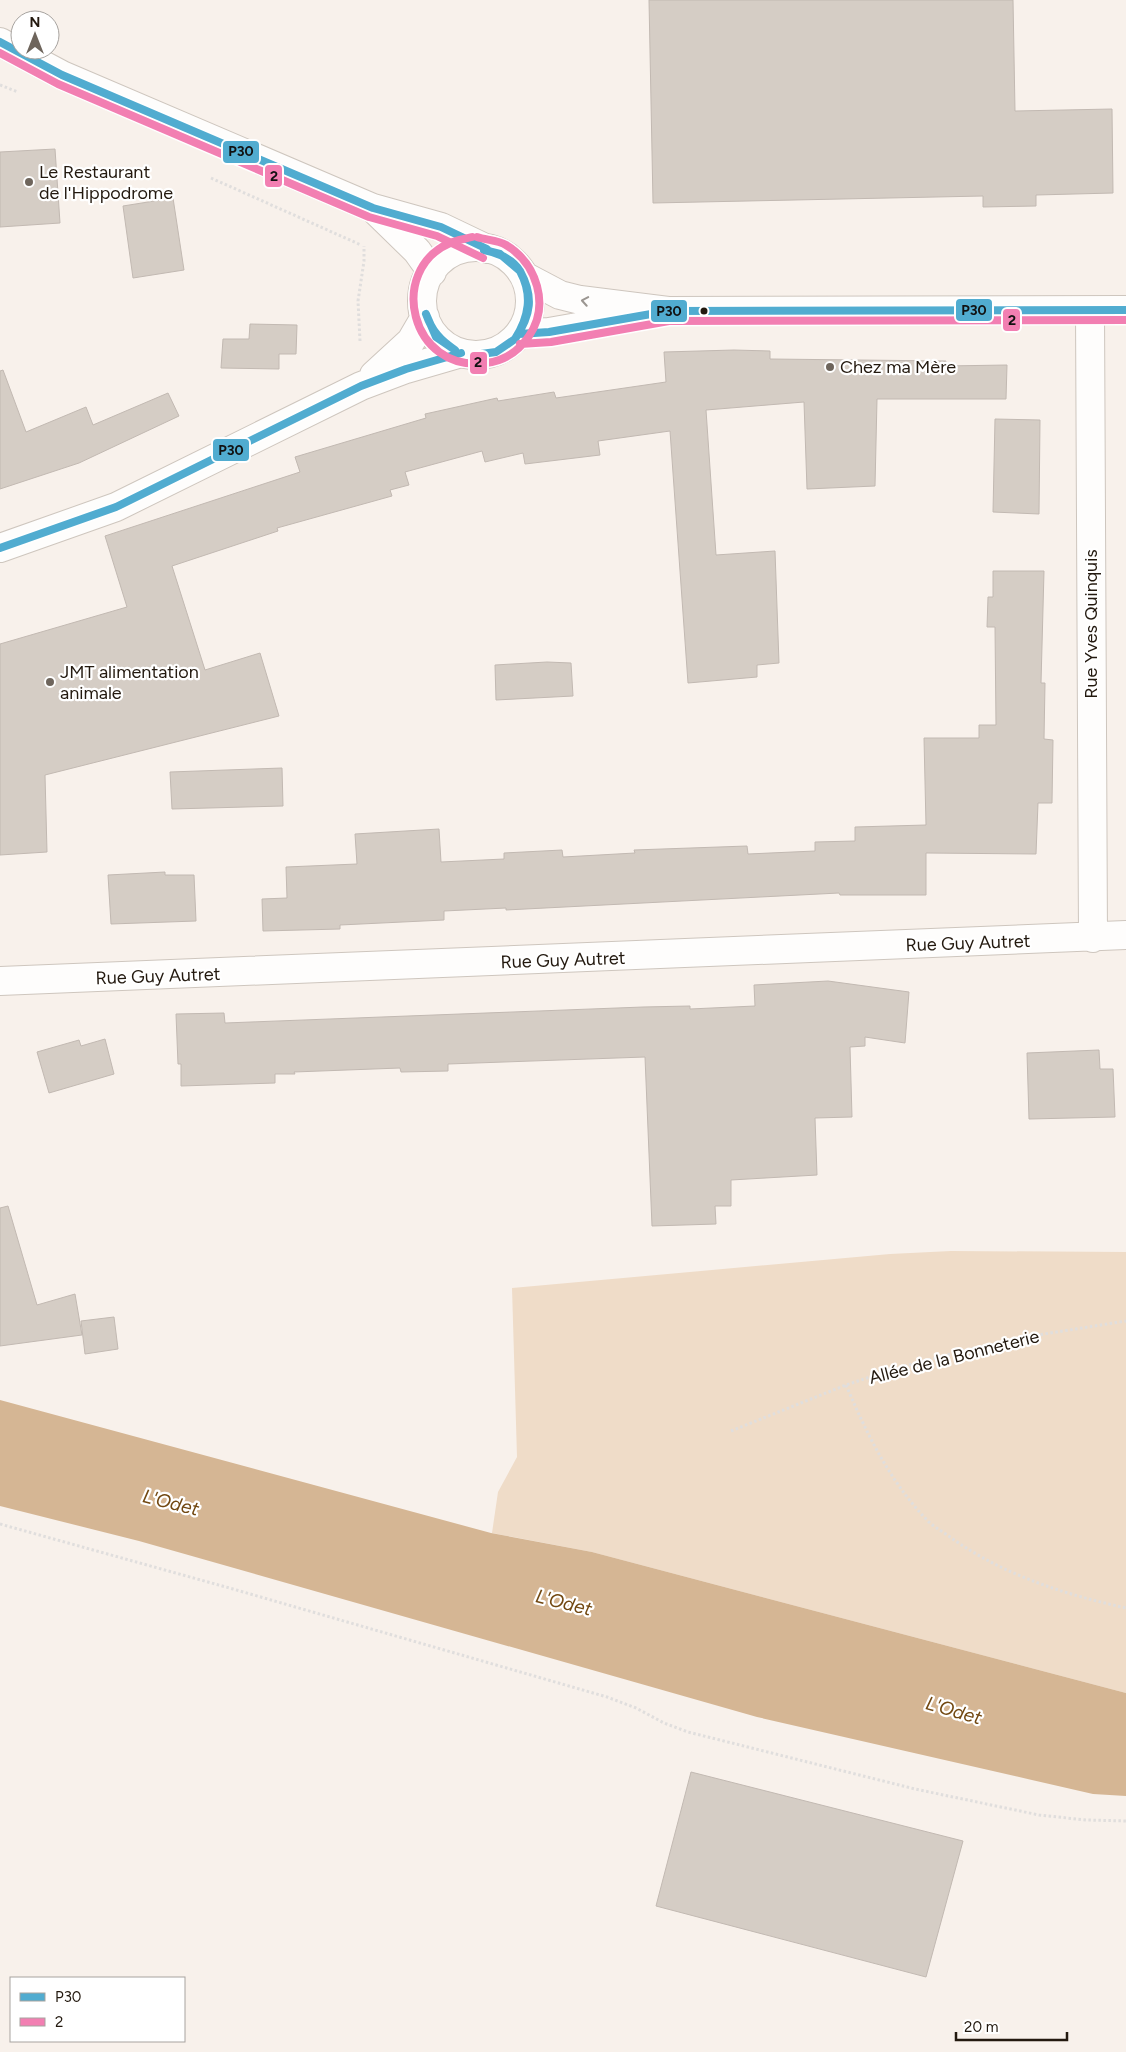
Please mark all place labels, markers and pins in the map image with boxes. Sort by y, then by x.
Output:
place label: Le Restaurant de l'Hippodrome [39,161,173,204]
marker: Le Restaurant de l'Hippodrome [23,176,35,188]
unlabelled marker [699,306,709,316]
place label: Chez ma Mère [840,356,956,378]
marker: Chez ma Mère [824,361,836,373]
place label: JMT alimentation animale [60,661,199,704]
marker: JMT alimentation animale [44,676,56,688]

